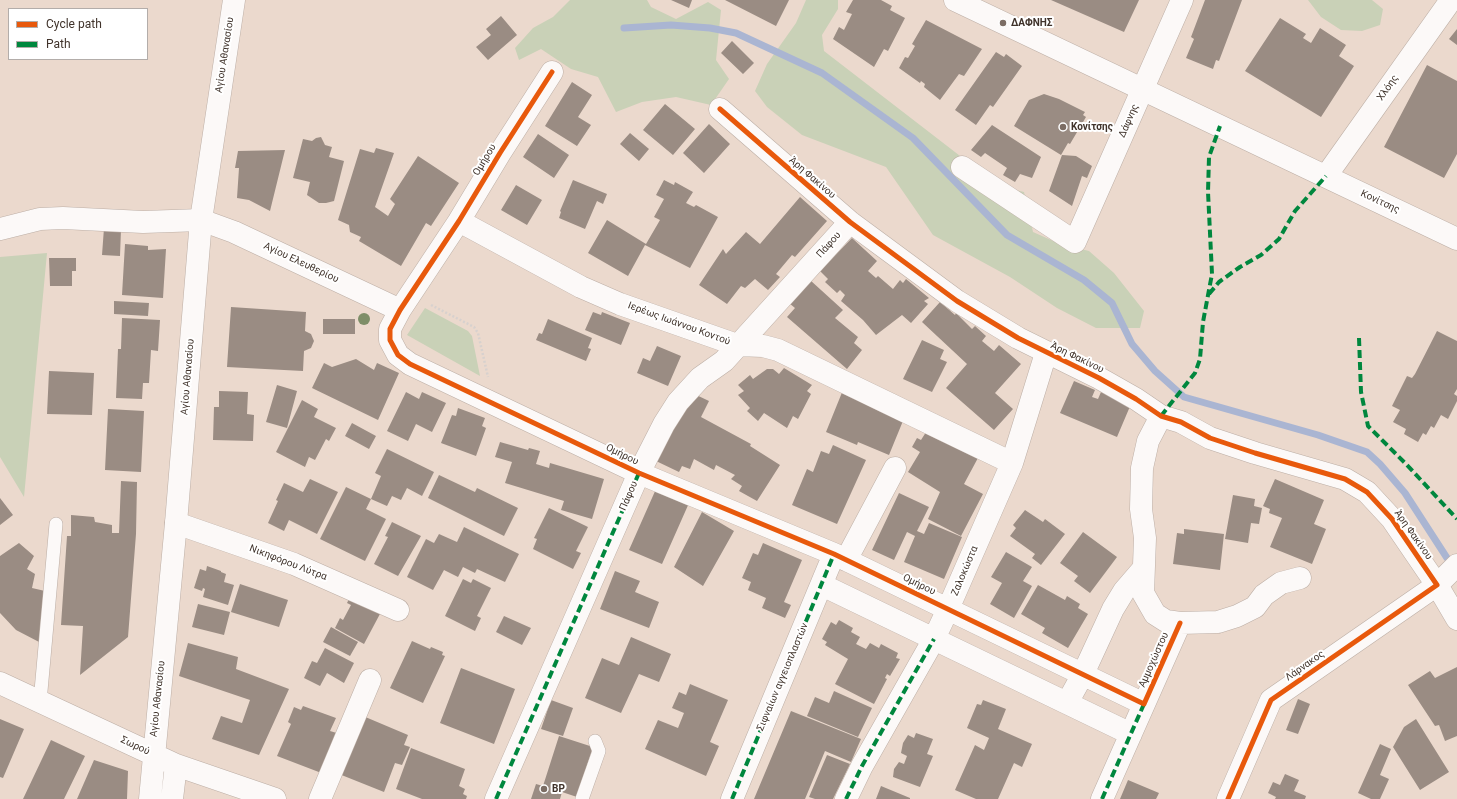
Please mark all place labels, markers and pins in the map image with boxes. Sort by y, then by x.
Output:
place label: ΔΑΦΝΗΣ [1011,17,1052,29]
marker: ΔΑΦΝΗΣ [998,18,1008,28]
place label: Κονίτσης [1071,121,1113,133]
marker: Κονίτσης [1058,122,1068,132]
place label: BP [552,783,565,795]
marker: BP [539,784,549,794]

